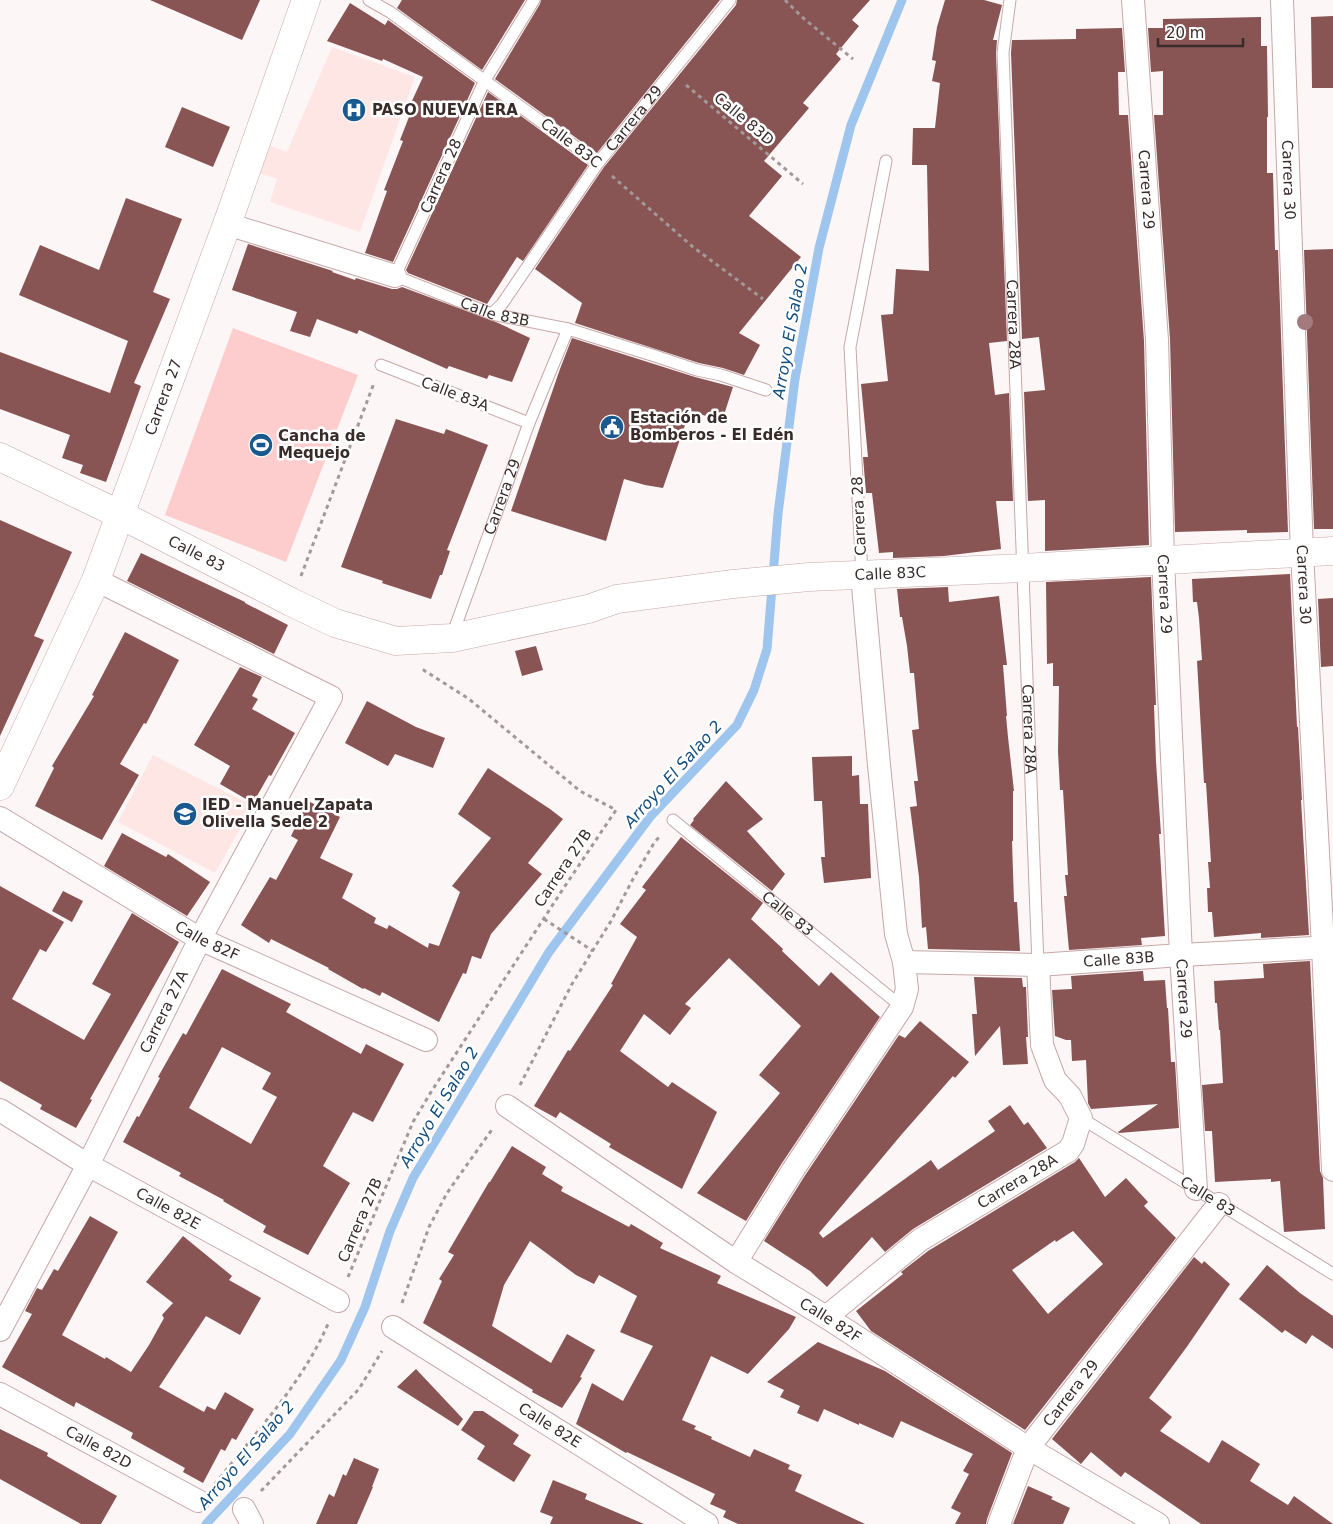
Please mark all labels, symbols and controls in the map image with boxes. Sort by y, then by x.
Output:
scale bar [1158,15,1243,47]
text: 20 m [1166,24,1204,42]
street label: Carrera 29 [602,82,666,155]
street label: Calle 83D [710,89,778,149]
hospital icon: PASO NUEVA ERA [341,97,367,123]
place label: PASO NUEVA ERA [372,101,518,119]
street label: Calle 83C [537,114,605,172]
street label: Carrera 28 [417,136,465,216]
street label: Carrera 30 [1278,140,1299,220]
street label: Carrera 29 [1135,149,1158,230]
water label: Arroyo El Salao 2 [769,262,811,401]
street label: Carrera 28A [1003,279,1024,370]
street label: Calle 83B [458,293,531,330]
street label: Carrera 27 [141,357,186,438]
street label: Calle 83A [418,373,492,415]
place label: Estación de Bomberos - El Edén [630,409,794,444]
public building icon: Estación de Bomberos - El Edén [599,414,625,440]
place label: Cancha de Mequejo [278,427,366,462]
sports icon: Cancha de Mequejo [248,432,274,458]
street label: Carrera 29 [480,456,524,537]
street label: Carrera 28 [848,476,870,556]
street label: Calle 83 [165,532,228,576]
street label: Carrera 30 [1293,544,1315,625]
street label: Carrera 29 [1154,554,1175,634]
street label: Calle 83C [854,563,926,584]
street label: Carrera 28A [1018,684,1040,775]
water label: Arroyo El Salao 2 [619,717,726,832]
place label: IED - Manuel Zapata Olivella Sede 2 [202,796,373,831]
school or university icon: IED - Manuel Zapata Olivella Sede 2 [172,801,198,827]
street label: Carrera 27B [530,826,596,910]
street label: Calle 83 [758,887,817,940]
street label: Calle 82F [172,917,242,964]
street label: Calle 83B [1083,948,1155,971]
street label: Carrera 29 [1172,958,1195,1039]
street label: Carrera 27A [136,967,192,1056]
water label: Arroyo El Salao 2 [395,1043,482,1172]
street label: Carrera 28A [974,1150,1061,1212]
street label: Calle 83 [1177,1173,1238,1220]
street label: Carrera 27B [334,1175,386,1265]
street label: Calle 82E [133,1184,203,1233]
street label: Calle 82F [796,1294,865,1346]
street label: Carrera 29 [1039,1356,1103,1430]
water label: Arroyo El Salao 2 [193,1397,298,1514]
street label: Calle 82E [515,1399,584,1452]
street label: Calle 82D [62,1422,135,1472]

